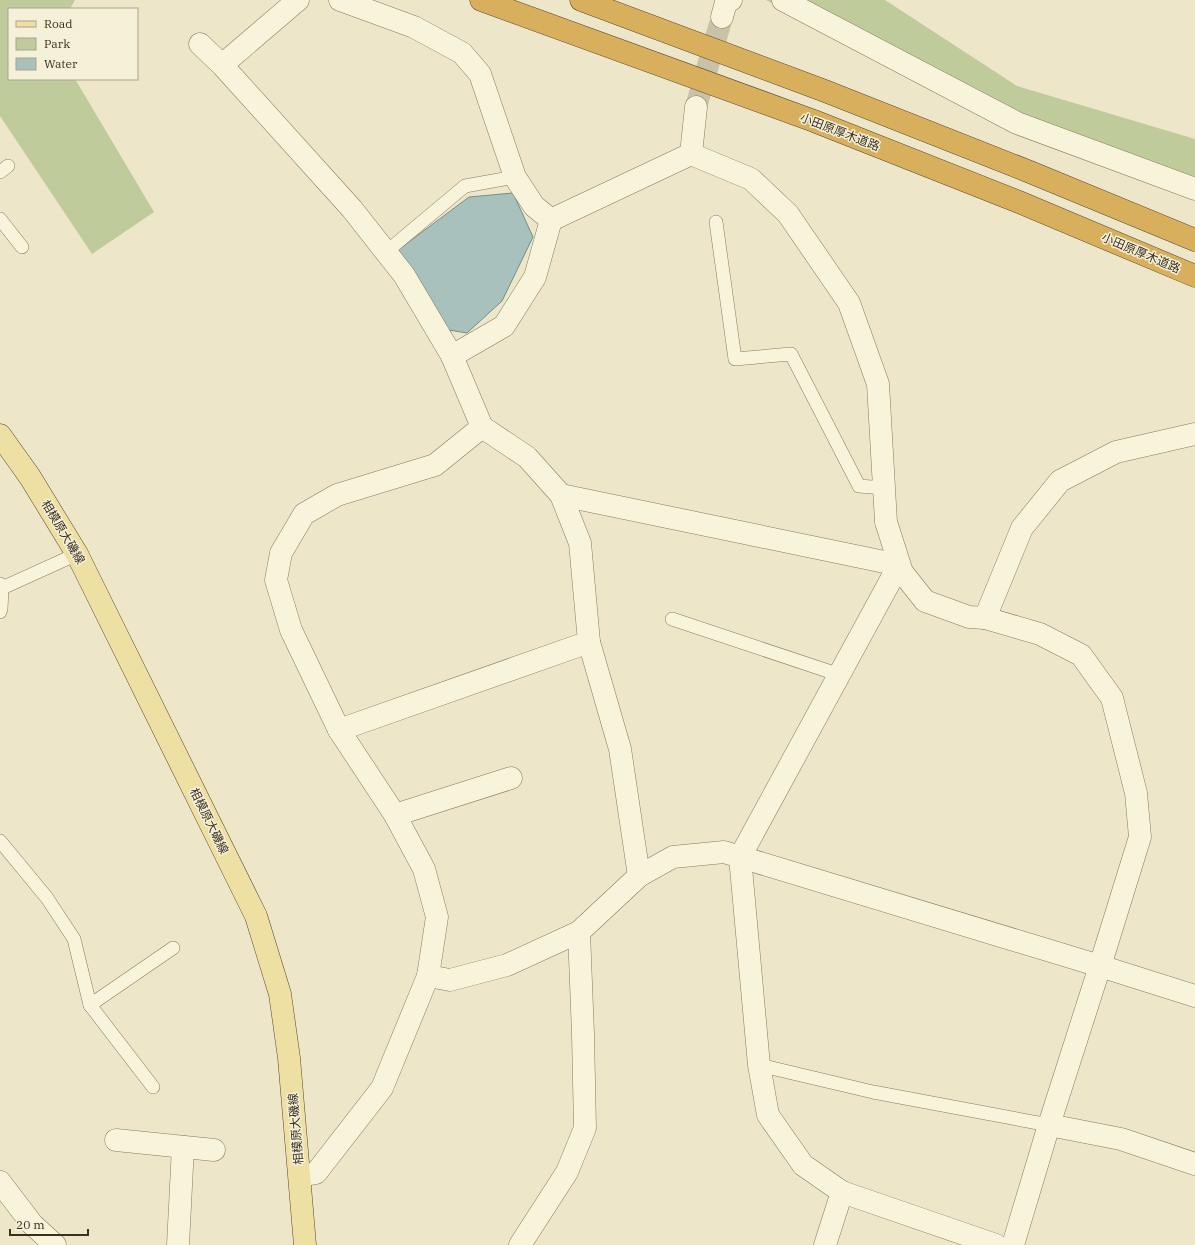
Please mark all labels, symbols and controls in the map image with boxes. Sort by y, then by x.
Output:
legend [8,8,138,80]
text: Road [44,16,73,31]
text: Park [44,36,70,51]
text: Water [44,56,78,71]
street label: 小田原厚木道路 [798,109,882,154]
street label: 小田原厚木道路 [1100,229,1183,276]
street label: 相模原大磯線 [38,497,88,566]
street label: 相模原大磯線 [187,785,232,856]
street label: 相模原大磯線 [285,1093,306,1166]
scale bar [10,1211,88,1237]
text: 20 m [16,1217,45,1232]

